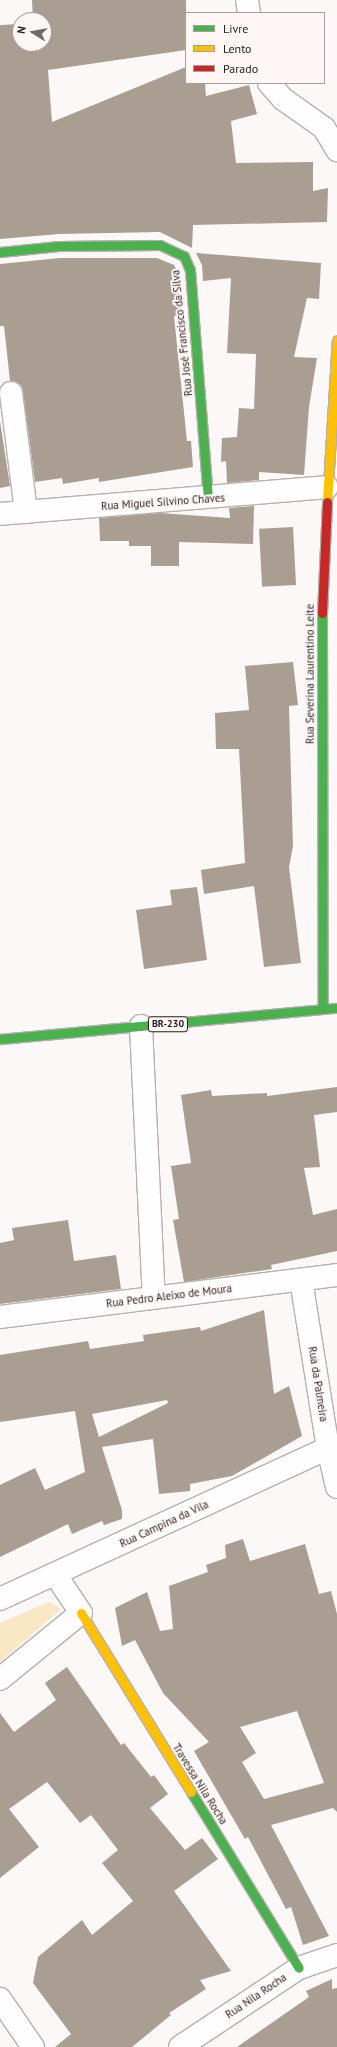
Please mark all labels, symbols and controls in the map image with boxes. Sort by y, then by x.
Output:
north arrow [12,12,52,52]
legend [185,12,325,84]
text: Livre [223,21,248,36]
text: N [14,25,29,35]
text: Lento [223,41,252,56]
text: Parado [223,61,258,76]
street label: Rua José Francisco da Silva [169,269,195,397]
street label: Rua Miguel Silvino Chaves [101,491,225,513]
street label: Rua Severina Laurentino Leite [303,604,317,744]
road number: BR-230 [147,1016,189,1032]
street label: Rua Pedro Aleixo de Moura [105,1282,233,1310]
street label: Rua da Palmeira [306,1345,330,1423]
street label: Rua Campina da Vila [117,1498,211,1550]
street label: Travessa Nila Rocha [170,1741,230,1827]
street label: Rua Nila Rocha [223,1971,289,2021]

